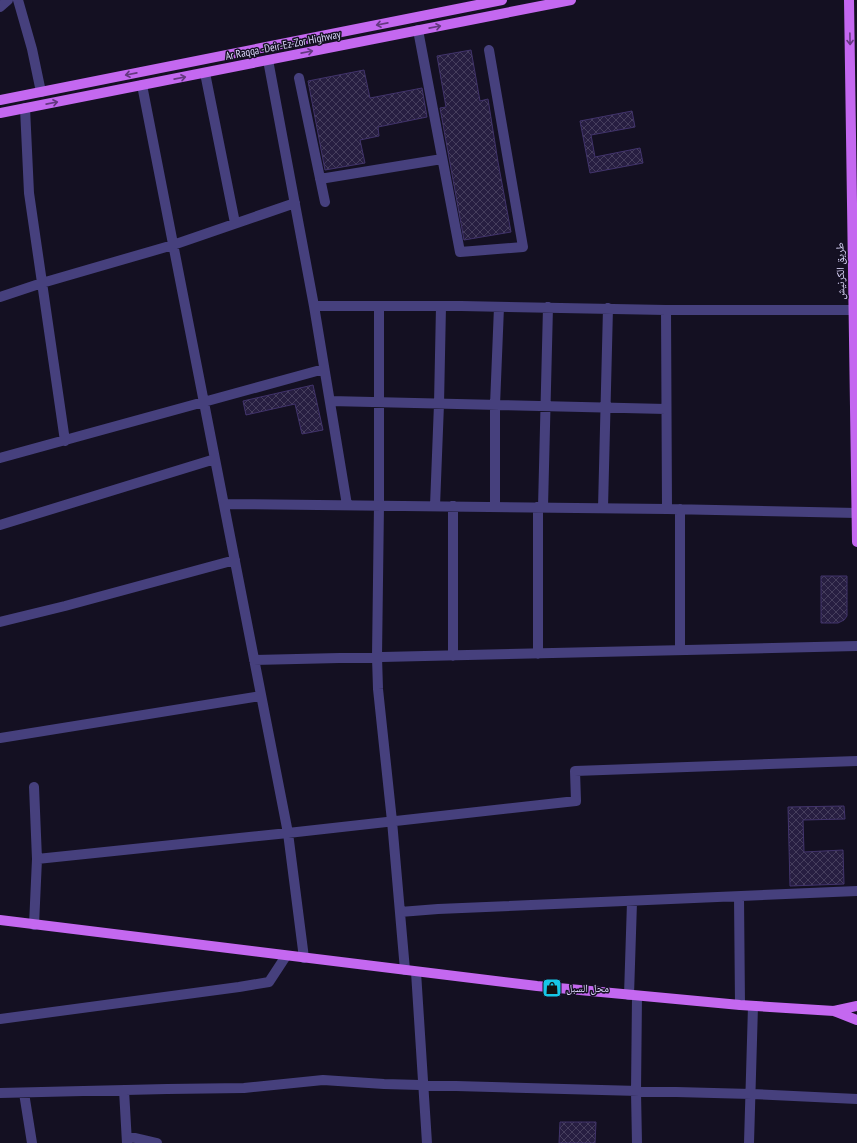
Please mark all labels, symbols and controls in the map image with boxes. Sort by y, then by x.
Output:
one-way arrow [376,20,389,28]
one-way arrow [428,23,441,31]
street label: Ar Raqqa -Deir-Ez-Zor Highway [224,27,343,63]
one-way arrow [846,32,854,45]
one-way arrow [300,48,313,56]
one-way arrow [125,71,138,79]
one-way arrow [173,73,186,81]
one-way arrow [45,99,58,107]
street label: طريق الكرنيش [832,242,848,300]
shop icon: محل السبل [541,977,563,999]
place label: محل السبل [566,981,609,995]

